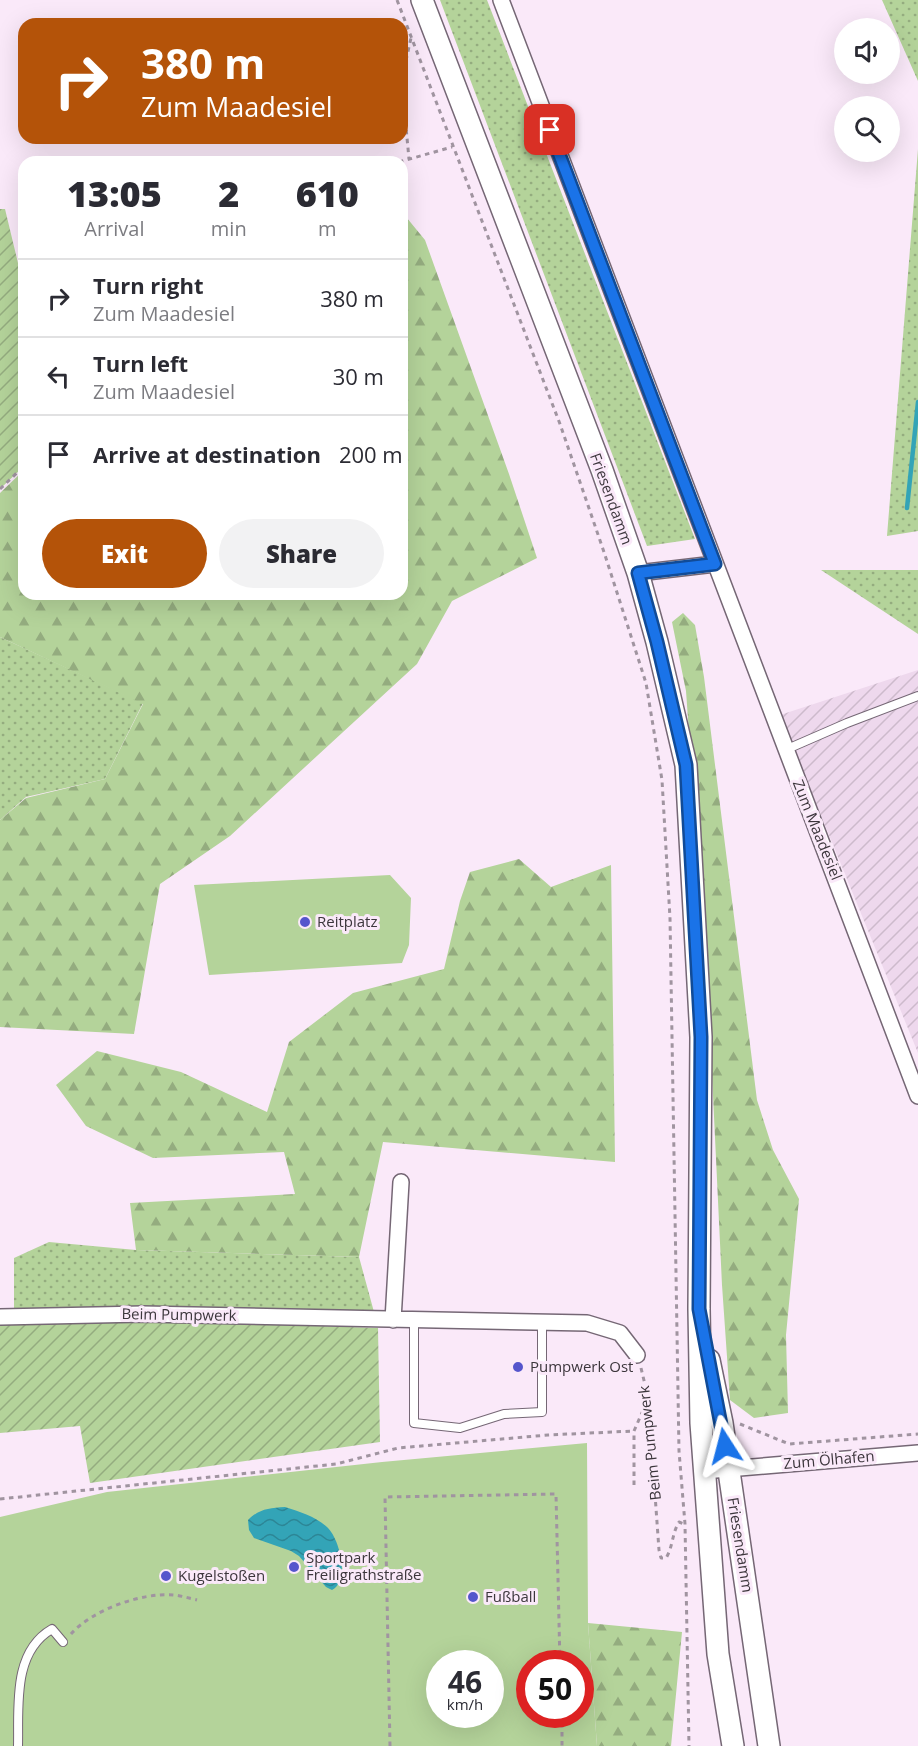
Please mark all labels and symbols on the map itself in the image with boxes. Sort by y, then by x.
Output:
pin [524,104,575,155]
street label: Friesendamm [586,450,638,547]
street label: Zum Maadesiel [789,777,847,883]
place label: Reitplatz [317,911,378,931]
marker: Reitplatz [298,915,312,929]
street label: Beim Pumpwerk [121,1303,237,1325]
place label: Pumpwerk Ost [530,1356,633,1376]
marker: Pumpwerk Ost [511,1360,525,1374]
street label: Beim Pumpwerk [633,1385,665,1501]
position arrow [693,1414,757,1478]
street label: Zum Ölhafen [783,1445,875,1473]
street label: Friesendamm [724,1496,758,1594]
place label: Sportpark Freiligrathstraße [306,1547,422,1584]
marker: Sportpark Freiligrathstraße [287,1560,301,1574]
place label: Kugelstoßen [178,1565,265,1585]
marker: Kugelstoßen [159,1569,173,1583]
place label: Fußball [485,1586,536,1606]
marker: Fußball [466,1590,480,1604]
speed limit sign: 50 [516,1650,594,1728]

